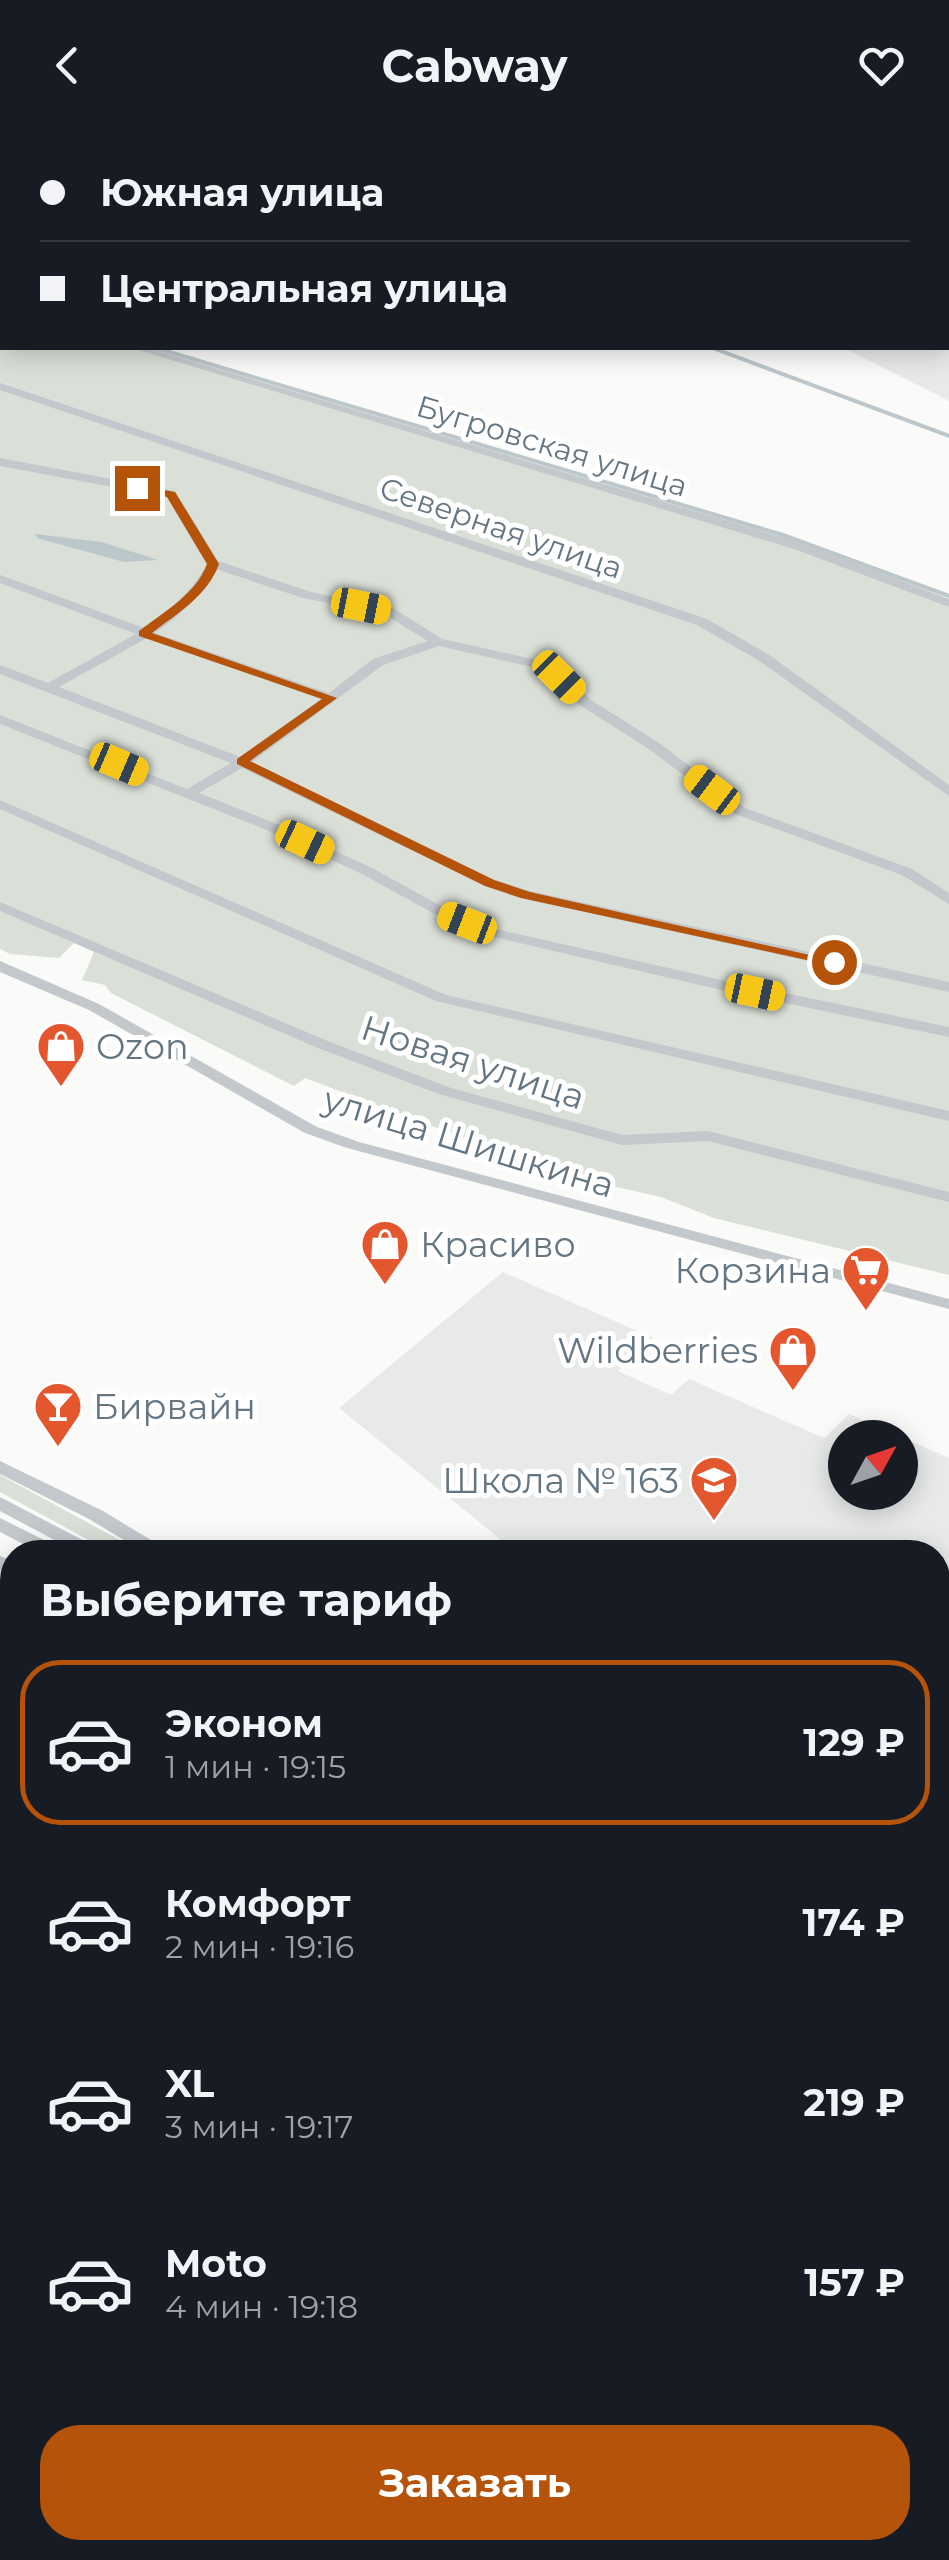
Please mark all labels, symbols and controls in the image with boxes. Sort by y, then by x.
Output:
icon: back [40,38,95,93]
text: Cabway [381,38,568,93]
icon: heart [854,38,909,93]
text: Южная улица [100,169,384,216]
text: Центральная улица [100,265,508,312]
street label: Бугровская улица [412,387,692,505]
route end [115,466,160,511]
street label: Северная улица [375,469,627,587]
car [329,586,393,626]
car [527,645,591,709]
car [86,738,152,790]
car [679,760,745,820]
car [271,816,339,868]
car [434,898,500,948]
route start [812,940,857,985]
car [723,971,787,1013]
street label: Новая улица [356,1006,590,1118]
shop icon: Ozon [35,1020,87,1088]
place label: Ozon [96,1025,189,1068]
street label: улица Шишкина [317,1077,620,1207]
shop icon: Красиво [359,1218,411,1286]
place label: Красиво [420,1223,576,1266]
supermarket icon: Корзина [840,1244,892,1312]
place label: Корзина [674,1249,831,1292]
shop icon: Wildberries [767,1324,819,1392]
place label: Wildberries [557,1329,758,1372]
bar icon: Бирвайн [32,1380,84,1448]
place label: Бирвайн [93,1385,256,1428]
north arrow [828,1420,918,1510]
map controls [828,1420,918,1510]
school or university icon: Школа № 163 [688,1454,740,1522]
place label: Школа № 163 [442,1459,679,1502]
text: Выберите тариф [40,1572,452,1627]
icon: car [45,1698,135,1788]
text: Эконом [165,1700,323,1747]
text: 129 ₽ [803,1719,905,1766]
text: 1 мин · 19:15 [165,1747,346,1786]
icon: car [45,1878,135,1968]
text: Комфорт [165,1880,351,1927]
text: 174 ₽ [803,1899,905,1946]
text: 2 мин · 19:16 [165,1927,354,1966]
icon: car [45,2058,135,2148]
text: XL [165,2060,214,2107]
text: 219 ₽ [803,2079,905,2126]
text: 3 мин · 19:17 [165,2107,353,2146]
icon: car [45,2238,135,2328]
text: Moto [165,2240,267,2287]
text: 157 ₽ [804,2259,905,2306]
text: 4 мин · 19:18 [165,2287,358,2326]
button: Заказать [40,2425,910,2540]

